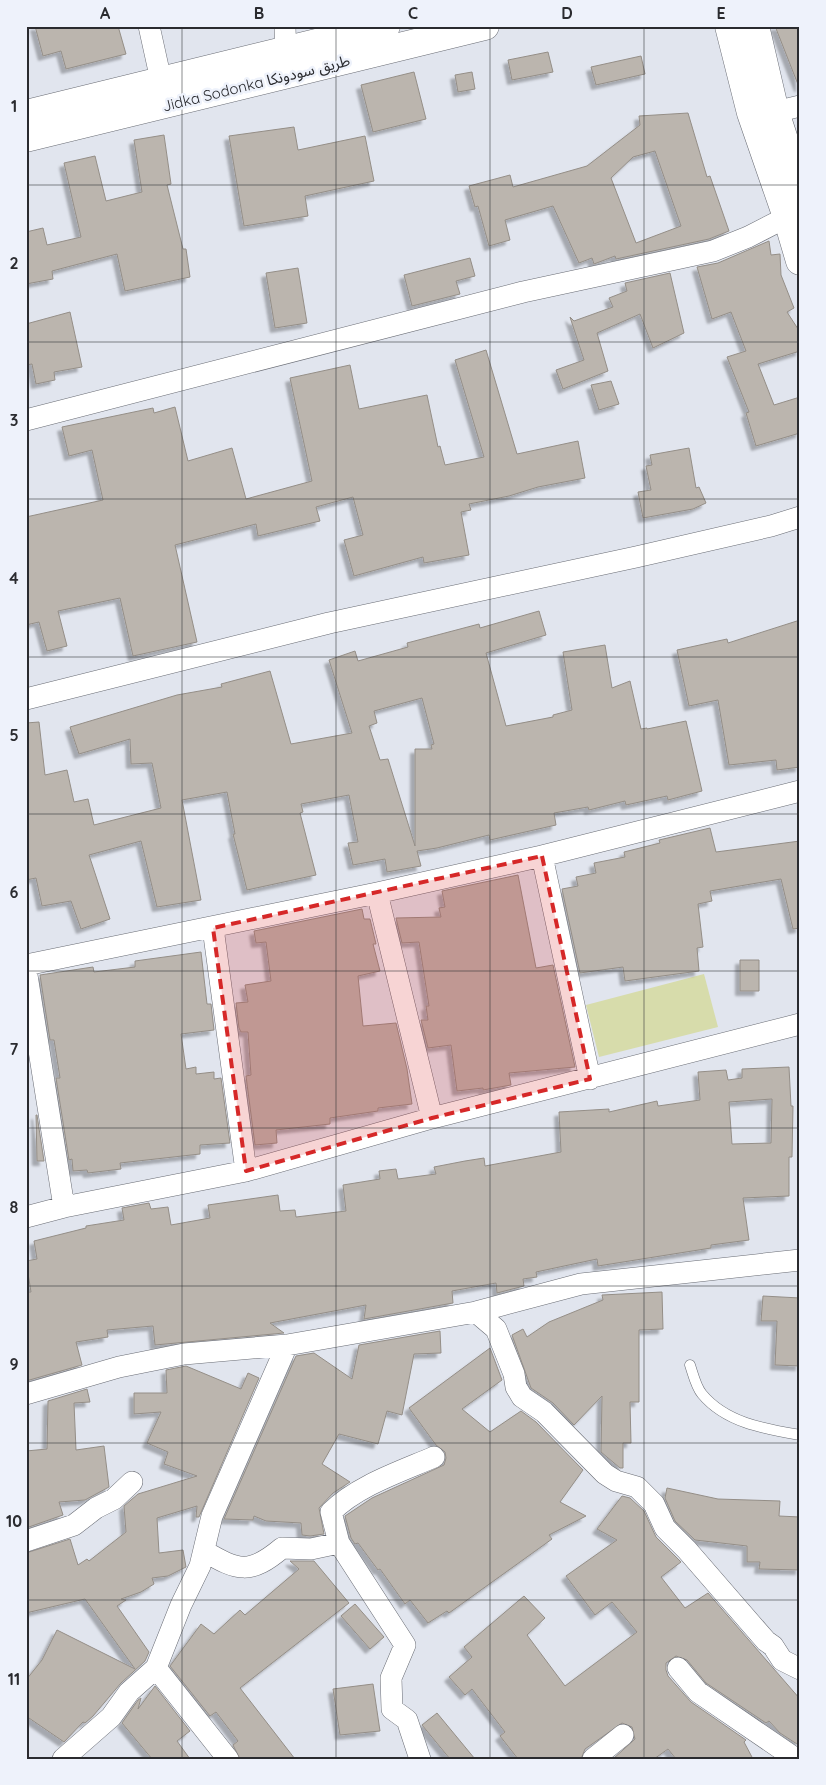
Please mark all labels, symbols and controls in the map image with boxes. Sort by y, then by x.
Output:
text: A [100,3,111,23]
text: B [254,3,264,23]
text: C [408,3,418,23]
text: D [561,3,573,23]
text: E [716,3,726,23]
street label: Jidka Sodonka طريق سودونكا [160,50,352,116]
text: 1 [11,96,17,116]
text: 2 [9,253,19,273]
text: 3 [10,410,18,430]
text: 4 [9,568,19,588]
text: 5 [9,725,19,745]
text: 6 [10,882,19,902]
text: 7 [10,1039,19,1059]
text: 8 [10,1197,19,1217]
text: 9 [9,1354,19,1374]
text: 10 [6,1511,22,1531]
text: 11 [8,1669,20,1689]

